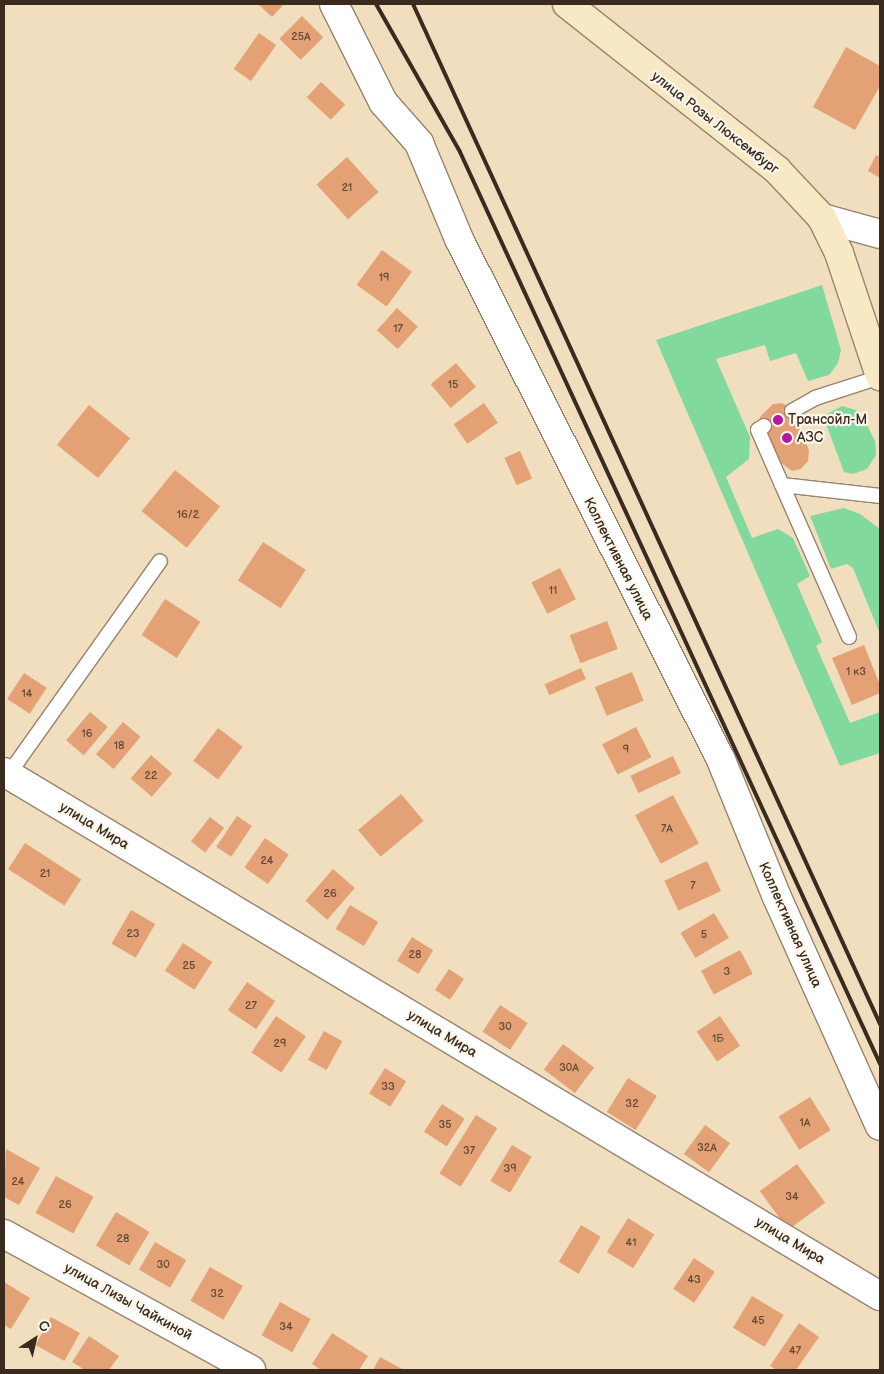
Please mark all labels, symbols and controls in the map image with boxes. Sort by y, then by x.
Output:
house number: 25А [291,30,311,44]
street label: улица Розы Люксембург [648,68,782,178]
house number: 21 [342,181,352,195]
house number: 19 [379,271,389,285]
house number: 17 [393,322,403,336]
house number: 15 [448,378,458,392]
place label: Трансойл-М [788,412,867,428]
marker: Трансойл-М [772,414,784,426]
place label: АЗС [797,430,823,446]
marker: АЗС [781,432,793,444]
street label: Коллективная улица [580,495,656,623]
house number: 16/2 [177,508,199,522]
house number: 11 [549,584,557,598]
house number: 1 к3 [846,665,866,679]
house number: 14 [22,687,32,701]
house number: 16 [82,727,92,741]
house number: 18 [114,739,124,753]
house number: 9 [623,743,629,757]
house number: 22 [145,769,157,783]
street label: улица Мира [56,799,132,853]
house number: 7А [661,822,673,836]
house number: 24 [260,854,274,868]
street label: Коллективная улица [755,860,825,990]
house number: 21 [40,867,50,881]
house number: 7 [690,879,696,893]
house number: 26 [323,887,337,901]
house number: 23 [126,927,140,941]
house number: 5 [701,928,707,942]
house number: 28 [409,948,421,962]
house number: 25 [183,959,195,973]
house number: 3 [724,965,730,979]
house number: 27 [245,999,257,1013]
street label: улица Мира [404,1007,480,1061]
house number: 30 [498,1020,512,1034]
house number: 1Б [712,1032,724,1046]
house number: 29 [274,1037,286,1051]
house number: 30А [559,1061,579,1075]
house number: 33 [381,1080,395,1094]
house number: 32 [625,1097,639,1111]
house number: 1А [800,1116,810,1130]
house number: 35 [438,1118,452,1132]
house number: 32А [697,1141,717,1155]
house number: 37 [463,1144,475,1158]
house number: 39 [503,1162,517,1176]
house number: 24 [11,1175,25,1189]
house number: 34 [785,1190,799,1204]
house number: 26 [58,1198,72,1212]
street label: улица Мира [752,1214,828,1268]
house number: 28 [117,1232,129,1246]
house number: 41 [626,1236,636,1250]
house number: 30 [156,1258,170,1272]
street label: улица Лизы Чайкиной [61,1260,195,1344]
house number: 43 [687,1273,701,1287]
house number: 32 [210,1287,224,1301]
north arrow [10,1314,60,1364]
house number: 45 [751,1314,765,1328]
text: С [35,1317,53,1336]
house number: 34 [279,1320,293,1334]
house number: 47 [789,1344,801,1358]

